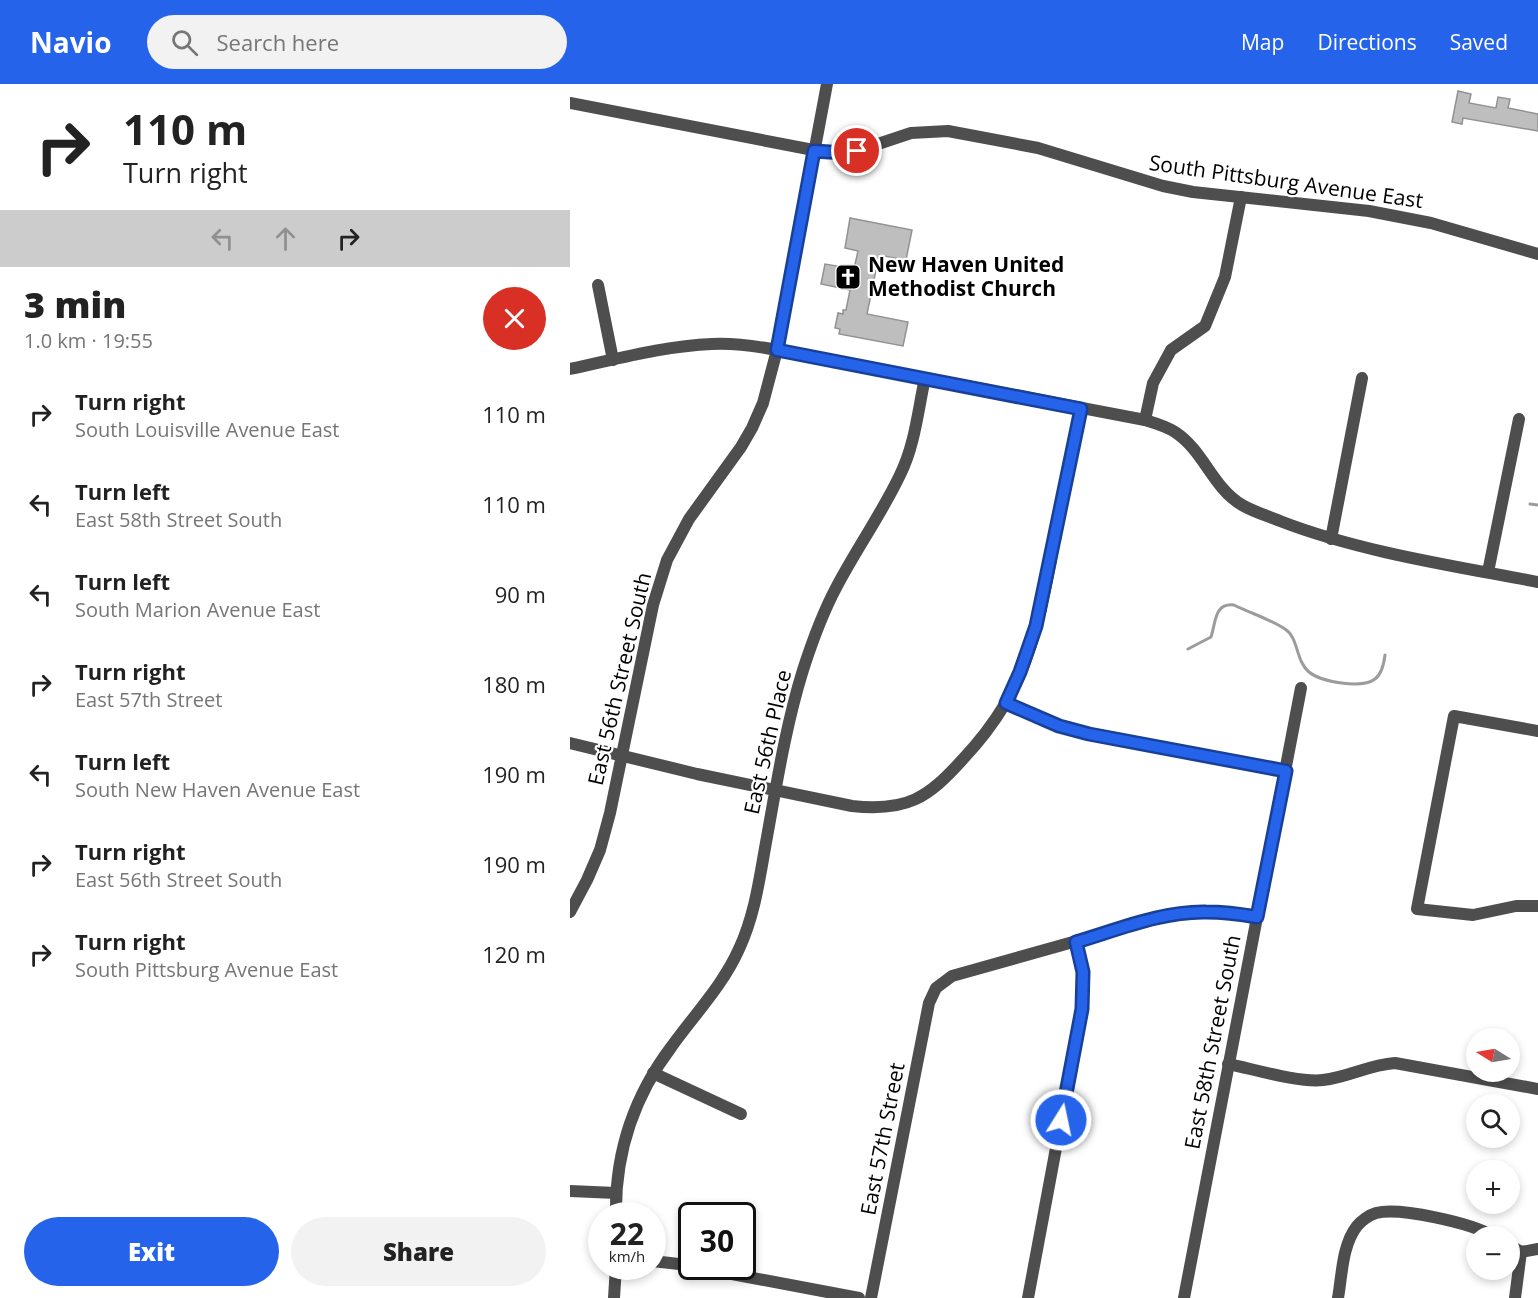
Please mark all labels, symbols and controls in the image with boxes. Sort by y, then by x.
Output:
search box [147,15,567,69]
text: Navio [30,23,111,61]
icon: search [168,26,201,59]
text: Search here [216,27,339,57]
text: Map [1241,28,1284,56]
text: Directions [1317,28,1417,56]
text: Saved [1450,28,1508,56]
text: 110 m [123,100,247,157]
icon: right [24,108,102,186]
pin [831,125,882,176]
icon: arrive [840,134,873,167]
street label: South Pittsburg Avenue East [1147,148,1425,214]
text: Turn right [123,154,248,191]
icon: left [206,222,239,255]
icon: ahead [269,222,302,255]
icon: right [332,222,365,255]
place label: New Haven United Methodist Church [868,250,1064,302]
church icon: New Haven United Methodist Church [833,262,863,292]
text: 3 min [24,280,126,329]
button: close [483,287,546,350]
text: 1.0 km · 19:55 [24,327,153,354]
text: Turn right [75,386,186,416]
icon: right [24,398,57,431]
text: 110 m [482,399,546,429]
text: South Louisville Avenue East [75,416,339,443]
text: Turn left [75,476,170,506]
icon: left [24,488,57,521]
text: 110 m [482,489,546,519]
text: East 58th Street South [75,506,282,533]
text: Turn left [75,566,170,596]
street label: East 56th Street South [581,570,657,788]
icon: left [24,578,57,611]
text: 90 m [495,579,546,609]
text: South Marion Avenue East [75,596,320,623]
text: Turn right [75,656,186,686]
street label: East 56th Place [737,667,797,817]
icon: right [24,668,57,701]
text: 180 m [482,669,546,699]
text: East 57th Street [75,686,222,713]
text: Turn left [75,746,170,776]
icon: left [24,758,57,791]
text: 190 m [482,759,546,789]
text: South New Haven Avenue East [75,776,360,803]
text: Turn right [75,836,186,866]
icon: right [24,848,57,881]
text: 190 m [482,849,546,879]
text: East 56th Street South [75,866,282,893]
text: Turn right [75,926,186,956]
street label: East 58th Street South [1178,932,1247,1151]
icon: right [24,938,57,971]
text: 120 m [482,939,546,969]
text: South Pittsburg Avenue East [75,956,338,983]
north arrow [1466,1028,1520,1082]
map controls [1466,1028,1520,1280]
street label: East 57th Street [854,1060,911,1217]
position arrow [1029,1088,1093,1152]
button: search [1466,1094,1520,1148]
button: + [1466,1160,1520,1214]
speed limit sign: 30 [678,1202,756,1280]
text: 22 [610,1213,644,1254]
button: Exit [24,1217,279,1286]
button: Share [291,1217,546,1286]
button: − [1466,1226,1520,1280]
text: km/h [609,1246,645,1266]

